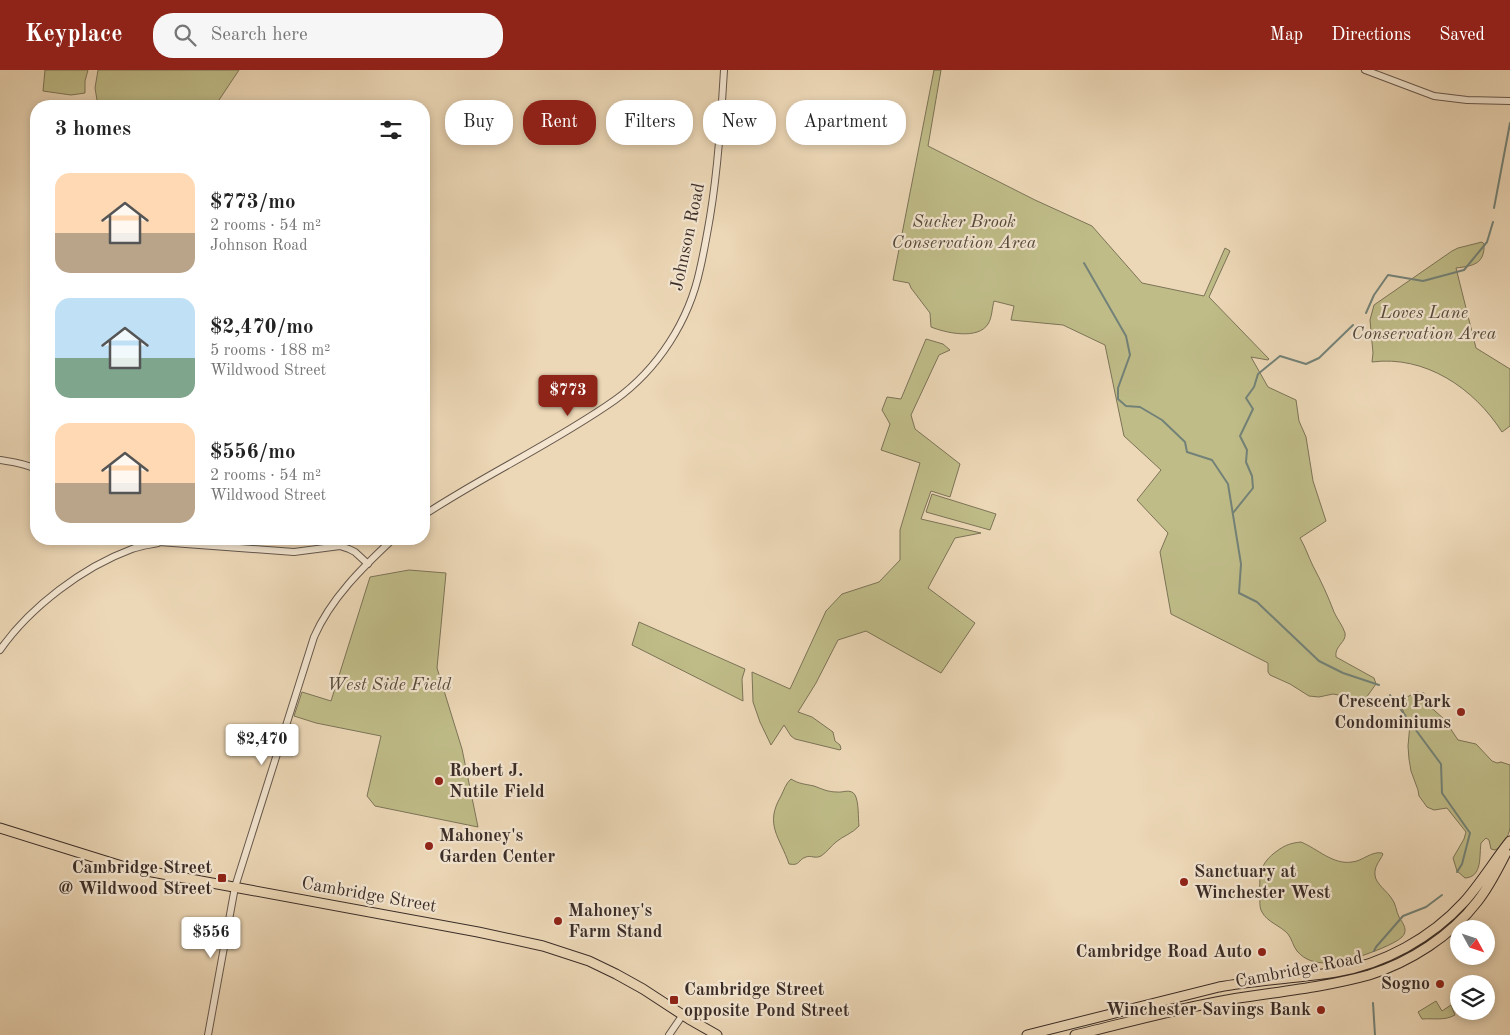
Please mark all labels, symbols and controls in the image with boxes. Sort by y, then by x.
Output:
search box [153,13,503,58]
icon: search [171,21,199,49]
text: Keyplace [25,23,123,47]
text: Search here [211,26,308,45]
text: Map [1270,26,1303,44]
text: Directions [1331,26,1411,44]
text: Saved [1439,26,1485,44]
chip: Buy [445,100,513,145]
chip: Rent [523,100,596,145]
chip: Filters [606,100,693,145]
chip: New [703,100,776,145]
chip: Apartment [786,100,906,145]
icon: filters [377,116,405,144]
text: 3 homes [55,119,131,140]
street label: Johnson Road [668,181,708,293]
text: $773/mo [210,192,296,213]
icon: home [95,193,155,253]
park label: Sucker Brook Conservation Area [892,213,1037,252]
text: 2 rooms · 54 m² [210,218,321,234]
text: Johnson Road [210,238,308,254]
park label: Loves Lane Conservation Area [1352,304,1497,343]
text: $2,470/mo [210,317,314,338]
icon: home [95,318,155,378]
text: 5 rooms · 188 m² [210,343,330,359]
text: Wildwood Street [210,363,326,379]
pin: $773 [538,374,598,417]
text: $773 [549,383,587,399]
text: $556/mo [210,442,296,463]
icon: home [95,443,155,503]
text: 2 rooms · 54 m² [210,468,321,484]
text: Wildwood Street [210,488,326,504]
park label: West Side Field [327,676,452,694]
place label: Crescent Park Condominiums [1334,693,1451,732]
marker: Crescent Park Condominiums [1455,706,1467,718]
pin: $2,470 [221,724,303,766]
text: $2,470 [237,732,287,748]
place label: Robert J. Nutile Field [449,762,545,801]
marker: Robert J. Nutile Field [433,775,445,787]
place label: Mahoney's Garden Center [439,827,556,866]
marker: Mahoney's Garden Center [423,840,435,852]
place label: Cambridge Street @ Wildwood Street [59,859,212,898]
place label: Sanctuary at Winchester West [1194,863,1331,902]
marker: Cambridge Street @ Wildwood Street [216,872,228,884]
street label: Cambridge Street [300,874,438,916]
marker: Sanctuary at Winchester West [1178,876,1190,888]
place label: Mahoney's Farm Stand [568,902,663,941]
marker: Mahoney's Farm Stand [552,915,564,927]
pin: $556 [181,916,241,959]
north arrow [1450,920,1495,965]
map controls [1450,920,1495,1020]
text: $556 [192,925,230,941]
place label: Cambridge Road Auto [1076,943,1252,961]
marker: Cambridge Road Auto [1256,946,1268,958]
street label: Cambridge Road [1234,949,1364,991]
place label: Sogno [1381,975,1430,993]
button: layers [1450,975,1495,1020]
marker: Sogno [1434,978,1446,990]
place label: Cambridge Street opposite Pond Street [684,981,850,1020]
marker: Cambridge Street opposite Pond Street [668,994,680,1006]
place label: Winchester Savings Bank [1106,1001,1311,1019]
marker: Winchester Savings Bank [1315,1004,1327,1016]

